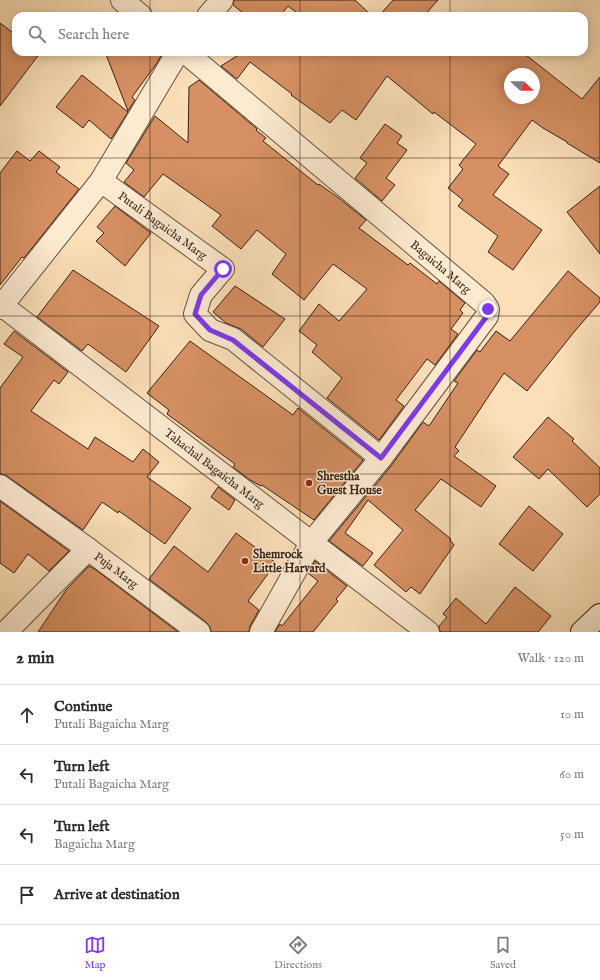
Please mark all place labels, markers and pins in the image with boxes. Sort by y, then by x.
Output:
place label: Shrestha Guest House [317,469,382,498]
marker: Shrestha Guest House [304,478,314,488]
place label: Shemrock Little Harvard [252,547,326,576]
marker: Shemrock Little Harvard [240,556,250,566]

